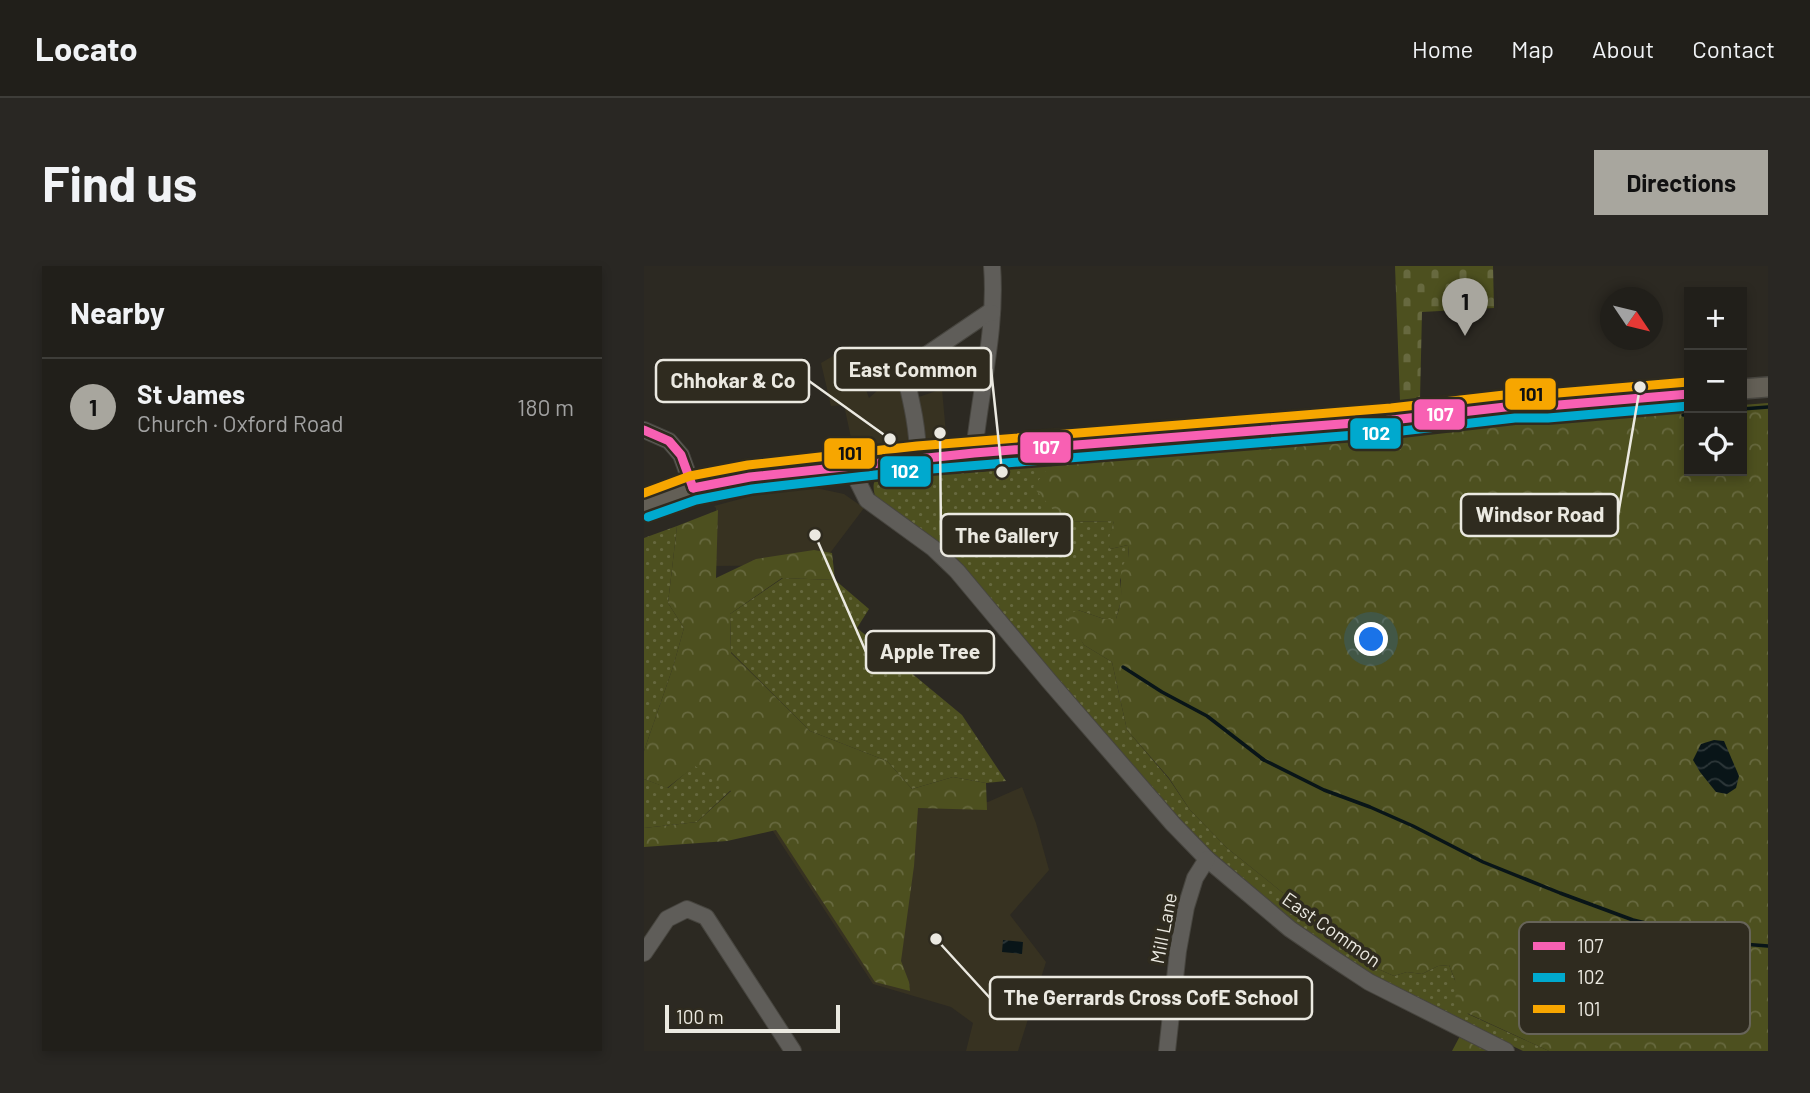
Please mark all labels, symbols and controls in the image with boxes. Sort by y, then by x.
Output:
text: Locato [35,28,138,68]
text: Home [1412,34,1473,63]
text: Map [1511,34,1554,63]
text: About [1592,34,1654,63]
text: Contact [1692,34,1775,63]
button: Directions [1594,150,1768,215]
text: Find us [42,153,197,212]
pin: 1 [1442,278,1488,336]
north arrow [1600,287,1663,350]
map controls [1684,287,1747,476]
button: + [1684,287,1747,350]
text: Nearby [70,294,165,330]
callout: East Common [835,348,991,390]
button: − [1684,350,1747,413]
text: East Common [849,356,977,381]
callout: Chhokar & Co [656,360,809,402]
text: Chhokar & Co [671,367,795,392]
line badge: 101 [1504,377,1557,411]
text: St James [137,378,245,409]
text: 101 [1519,382,1543,405]
text: 1 [89,393,97,421]
text: 180 m [517,393,574,421]
line badge: 107 [1413,398,1466,431]
text: 107 [1427,402,1454,425]
text: Church · Oxford Road [137,409,344,437]
button: locate [1684,413,1747,476]
line badge: 102 [1349,417,1402,450]
text: 102 [1362,421,1390,444]
line badge: 107 [1019,431,1072,464]
text: 107 [1033,435,1060,458]
line badge: 101 [823,437,876,470]
text: 101 [838,441,862,464]
line badge: 102 [879,455,932,488]
text: 102 [891,459,919,482]
callout: Windsor Road [1461,494,1618,536]
text: Windsor Road [1476,501,1604,526]
callout: The Gallery [941,514,1072,556]
text: The Gallery [955,522,1059,547]
your location [1354,622,1388,656]
callout: Apple Tree [866,631,994,673]
text: Apple Tree [880,638,980,663]
street label: East Common [1278,887,1386,971]
street label: Mill Lane [1145,891,1181,965]
legend [1519,922,1750,1034]
text: 107 [1577,934,1603,957]
text: 102 [1577,965,1605,988]
callout: The Gerrards Cross CofE School [990,977,1312,1019]
text: The Gerrards Cross CofE School [1004,984,1298,1009]
text: 101 [1577,997,1601,1020]
scale bar [665,1002,840,1034]
text: 100 m [676,1005,724,1028]

